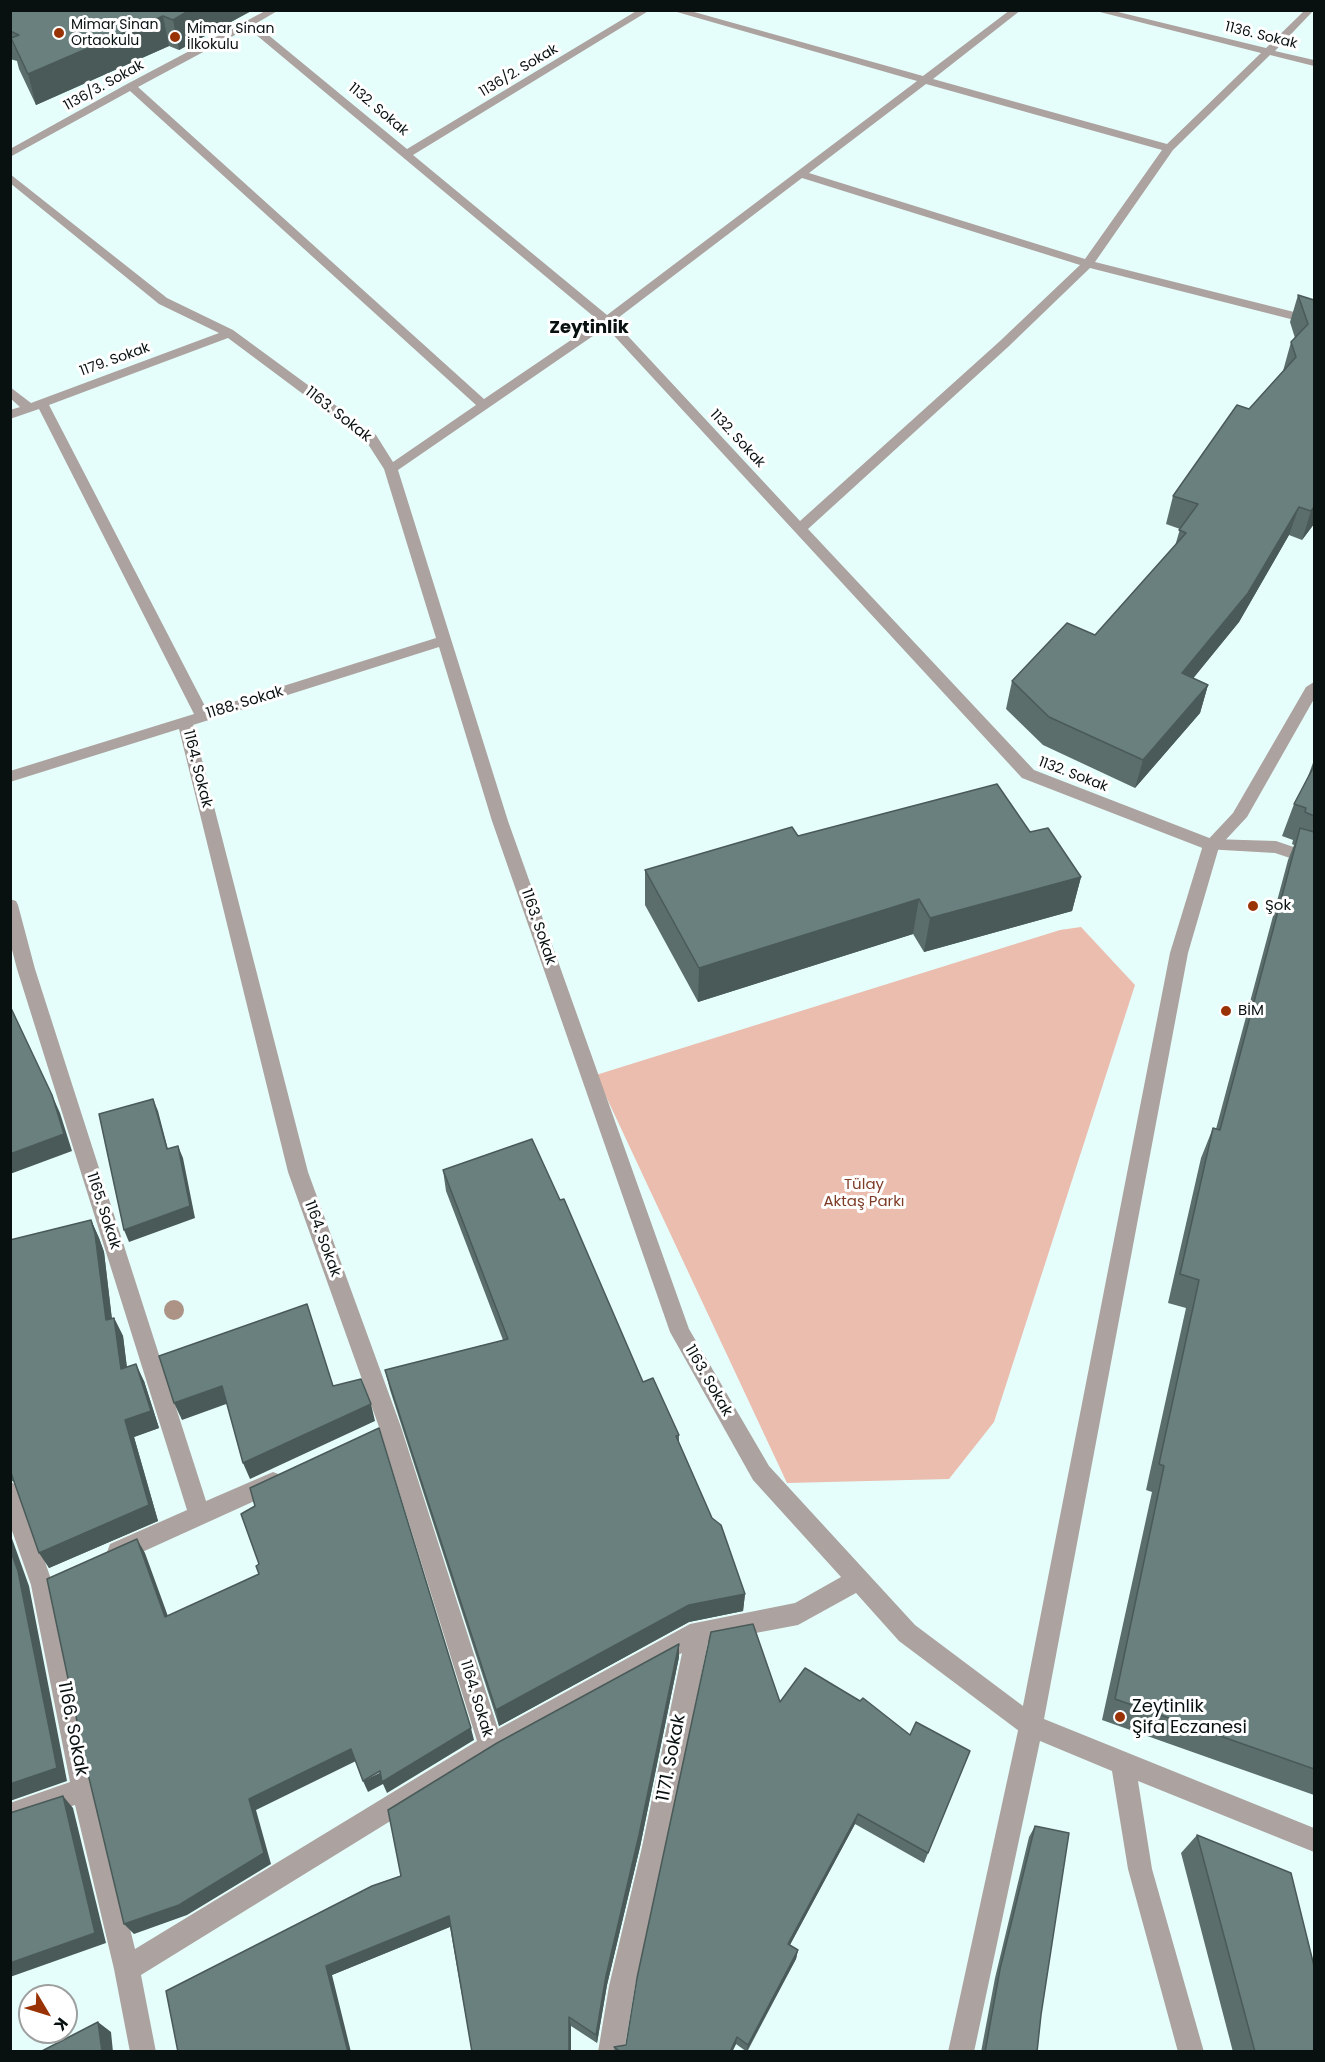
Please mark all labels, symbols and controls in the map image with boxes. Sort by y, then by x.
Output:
place label: Mimar Sinan Ortaokulu [71,17,158,50]
street label: 1136. Sokak [1223,19,1299,53]
place label: Mimar Sinan İlkokulu [187,21,274,54]
marker: Mimar Sinan Ortaokulu [52,26,66,40]
marker: Mimar Sinan İlkokulu [168,30,182,44]
street label: 1136/2. Sokak [477,41,561,101]
street label: 1136/3. Sokak [61,57,147,115]
street label: 1132. Sokak [345,80,411,140]
district label: Zeytinlik [549,317,629,339]
street label: 1179. Sokak [78,340,152,380]
street label: 1163. Sokak [301,384,375,446]
street label: 1132. Sokak [706,407,768,471]
street label: 1188. Sokak [204,683,286,723]
street label: 1164. Sokak [179,728,215,810]
street label: 1132. Sokak [1036,754,1110,796]
street label: 1163. Sokak [517,887,559,967]
place label: Şok [1265,897,1291,915]
marker: Şok [1246,899,1260,913]
place label: BİM [1238,1002,1264,1020]
marker: BİM [1219,1004,1233,1018]
street label: 1165. Sokak [82,1170,124,1252]
park label: Tülay Aktaş Parkı [823,1176,905,1211]
street label: 1164. Sokak [300,1198,344,1280]
street label: 1163. Sokak [680,1342,736,1420]
street label: 1164. Sokak [456,1658,496,1740]
street label: 1166. Sokak [52,1680,92,1778]
place label: Zeytinlik Şifa Eczanesi [1132,1696,1247,1738]
marker: Zeytinlik Şifa Eczanesi [1113,1710,1127,1724]
street label: 1171. Sokak [653,1713,691,1803]
north arrow [18,1984,78,2044]
text: K [49,2013,73,2036]

